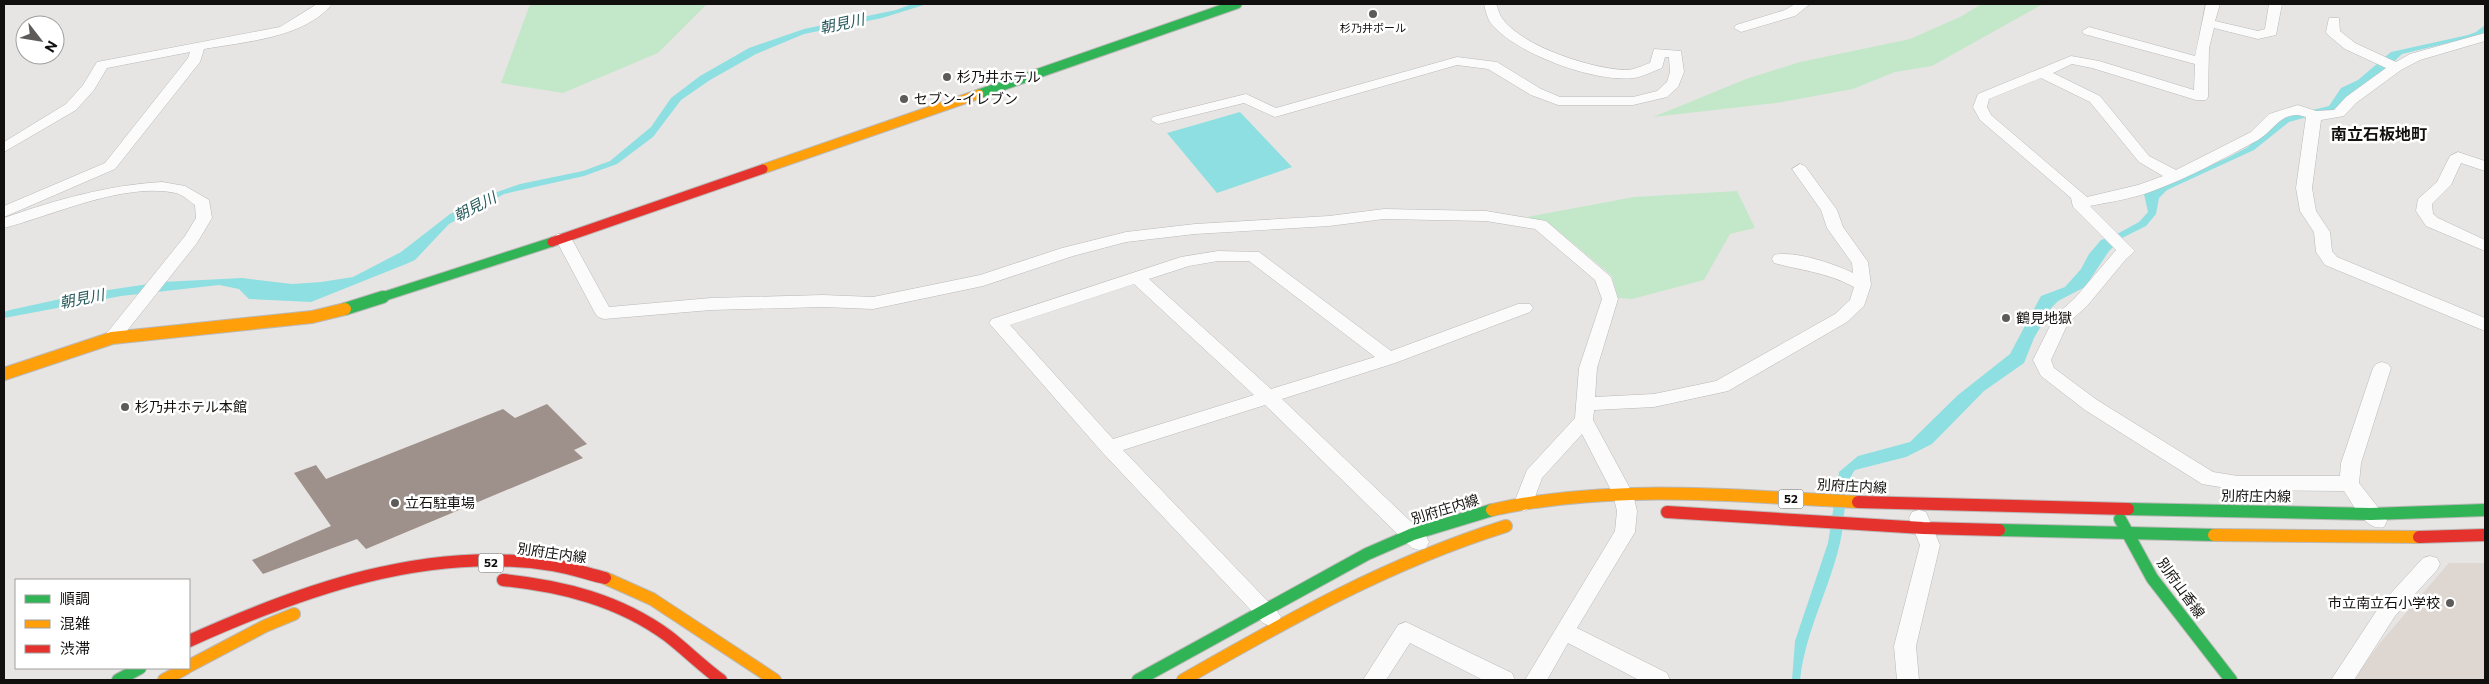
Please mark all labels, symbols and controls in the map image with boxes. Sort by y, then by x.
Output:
marker: 杉乃井ボール [1367,8,1379,20]
water label: 朝見川 [818,9,868,37]
north arrow [15,15,65,65]
place label: 杉乃井ボール [1340,21,1406,34]
text: N [42,38,62,56]
place label: 杉乃井ホテル [957,68,1041,85]
marker: 杉乃井ホテル [941,71,953,83]
place label: セブン-イレブン [914,90,1018,107]
marker: セブン-イレブン [898,93,910,105]
district label: 南立石板地町 [2331,124,2427,143]
water label: 朝見川 [450,187,500,224]
water label: 朝見川 [58,285,108,311]
place label: 鶴見地獄 [2016,309,2072,326]
marker: 鶴見地獄 [2000,312,2012,324]
place label: 杉乃井ホテル本館 [135,398,247,415]
marker: 杉乃井ホテル本館 [119,401,131,413]
street label: 別府庄内線 [1817,475,1887,496]
street label: 別府庄内線 [2221,486,2291,505]
road number: 52 [1778,489,1804,508]
street label: 別府庄内線 [1409,490,1481,527]
place label: 立石駐車場 [405,494,475,511]
marker: 立石駐車場 [389,497,401,509]
street label: 別府庄内線 [516,539,588,566]
road number: 52 [478,554,504,572]
street label: 別府山香線 [2154,554,2209,621]
legend [15,579,190,669]
text: 順調 [60,589,90,607]
place label: 市立南立石小学校 [2328,594,2440,611]
marker: 市立南立石小学校 [2444,597,2456,609]
text: 混雑 [60,614,90,632]
text: 渋滞 [60,639,90,657]

